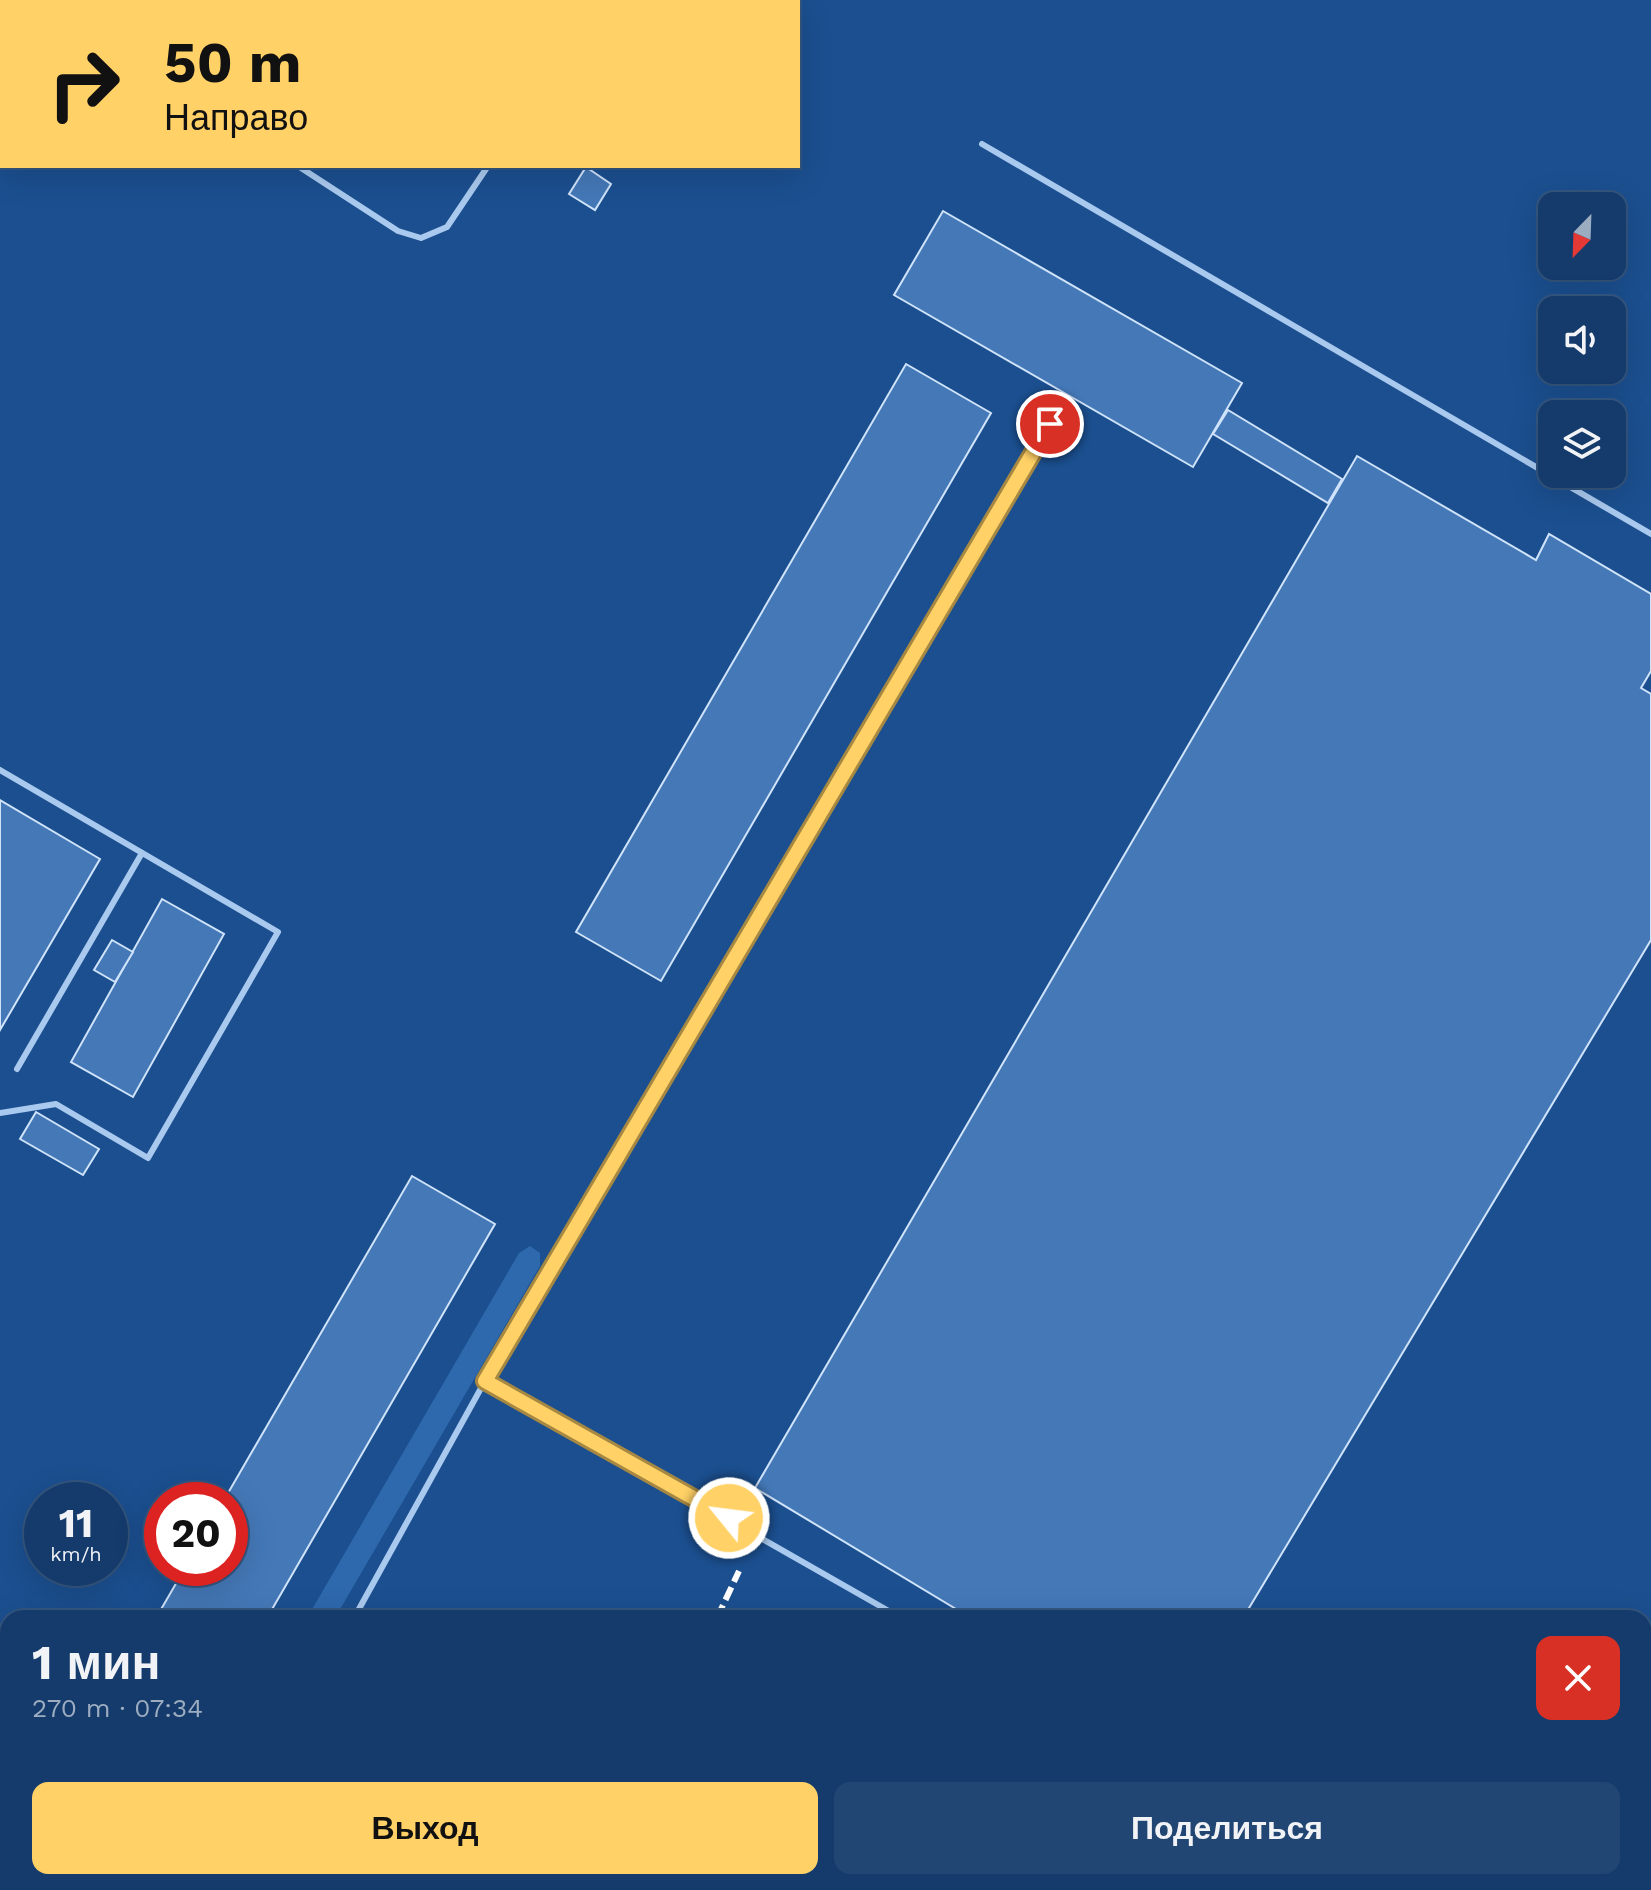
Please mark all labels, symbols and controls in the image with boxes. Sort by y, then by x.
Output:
text: 50 m [164,30,301,96]
icon: right [32,32,136,136]
text: Направо [164,97,308,139]
north arrow [1538,192,1626,280]
map controls [1538,192,1626,488]
button: sound [1538,296,1626,384]
pin [1016,390,1084,458]
button: layers [1538,400,1626,488]
icon: arrive [1028,402,1072,446]
position arrow [687,1476,771,1560]
speed limit sign: 20 [144,1482,248,1586]
text: 11 [59,1500,93,1547]
text: km/h [50,1542,102,1566]
text: 1 мин [32,1634,160,1691]
button: close [1536,1636,1620,1720]
text: 270 m · 07:34 [32,1693,203,1723]
button: Выход [32,1782,818,1874]
button: Поделиться [834,1782,1620,1874]

